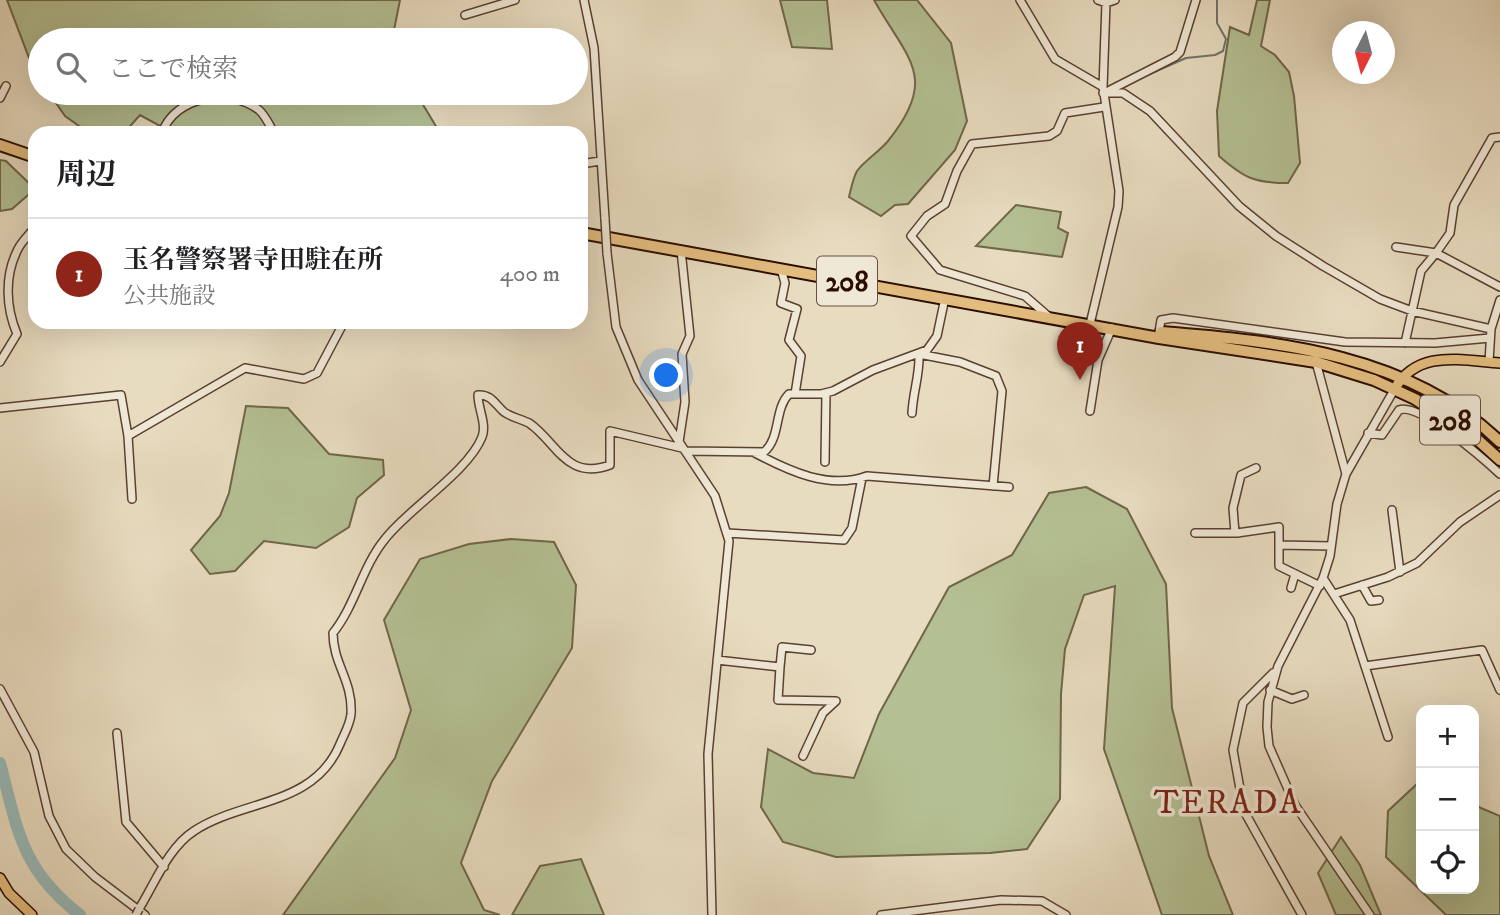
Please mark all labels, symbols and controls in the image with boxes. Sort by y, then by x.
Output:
north arrow [1332,21,1395,84]
search box [28,28,588,105]
icon: search [52,48,90,86]
text: ここで検索 [108,53,238,86]
text: 周辺 [56,157,116,194]
text: 玉名警察署寺田駐在所 [123,244,383,277]
road number: 208 [817,256,877,306]
text: 1 [75,260,83,289]
text: 400 m [500,260,560,289]
text: 公共施設 [123,282,215,311]
pin: 1 [1057,322,1103,380]
your location [649,358,683,392]
road number: 208 [1420,396,1480,444]
map controls [1416,705,1479,894]
button: + [1416,705,1479,768]
button: − [1416,768,1479,831]
district label: TERADA [1154,783,1302,824]
button: locate [1416,831,1479,894]

